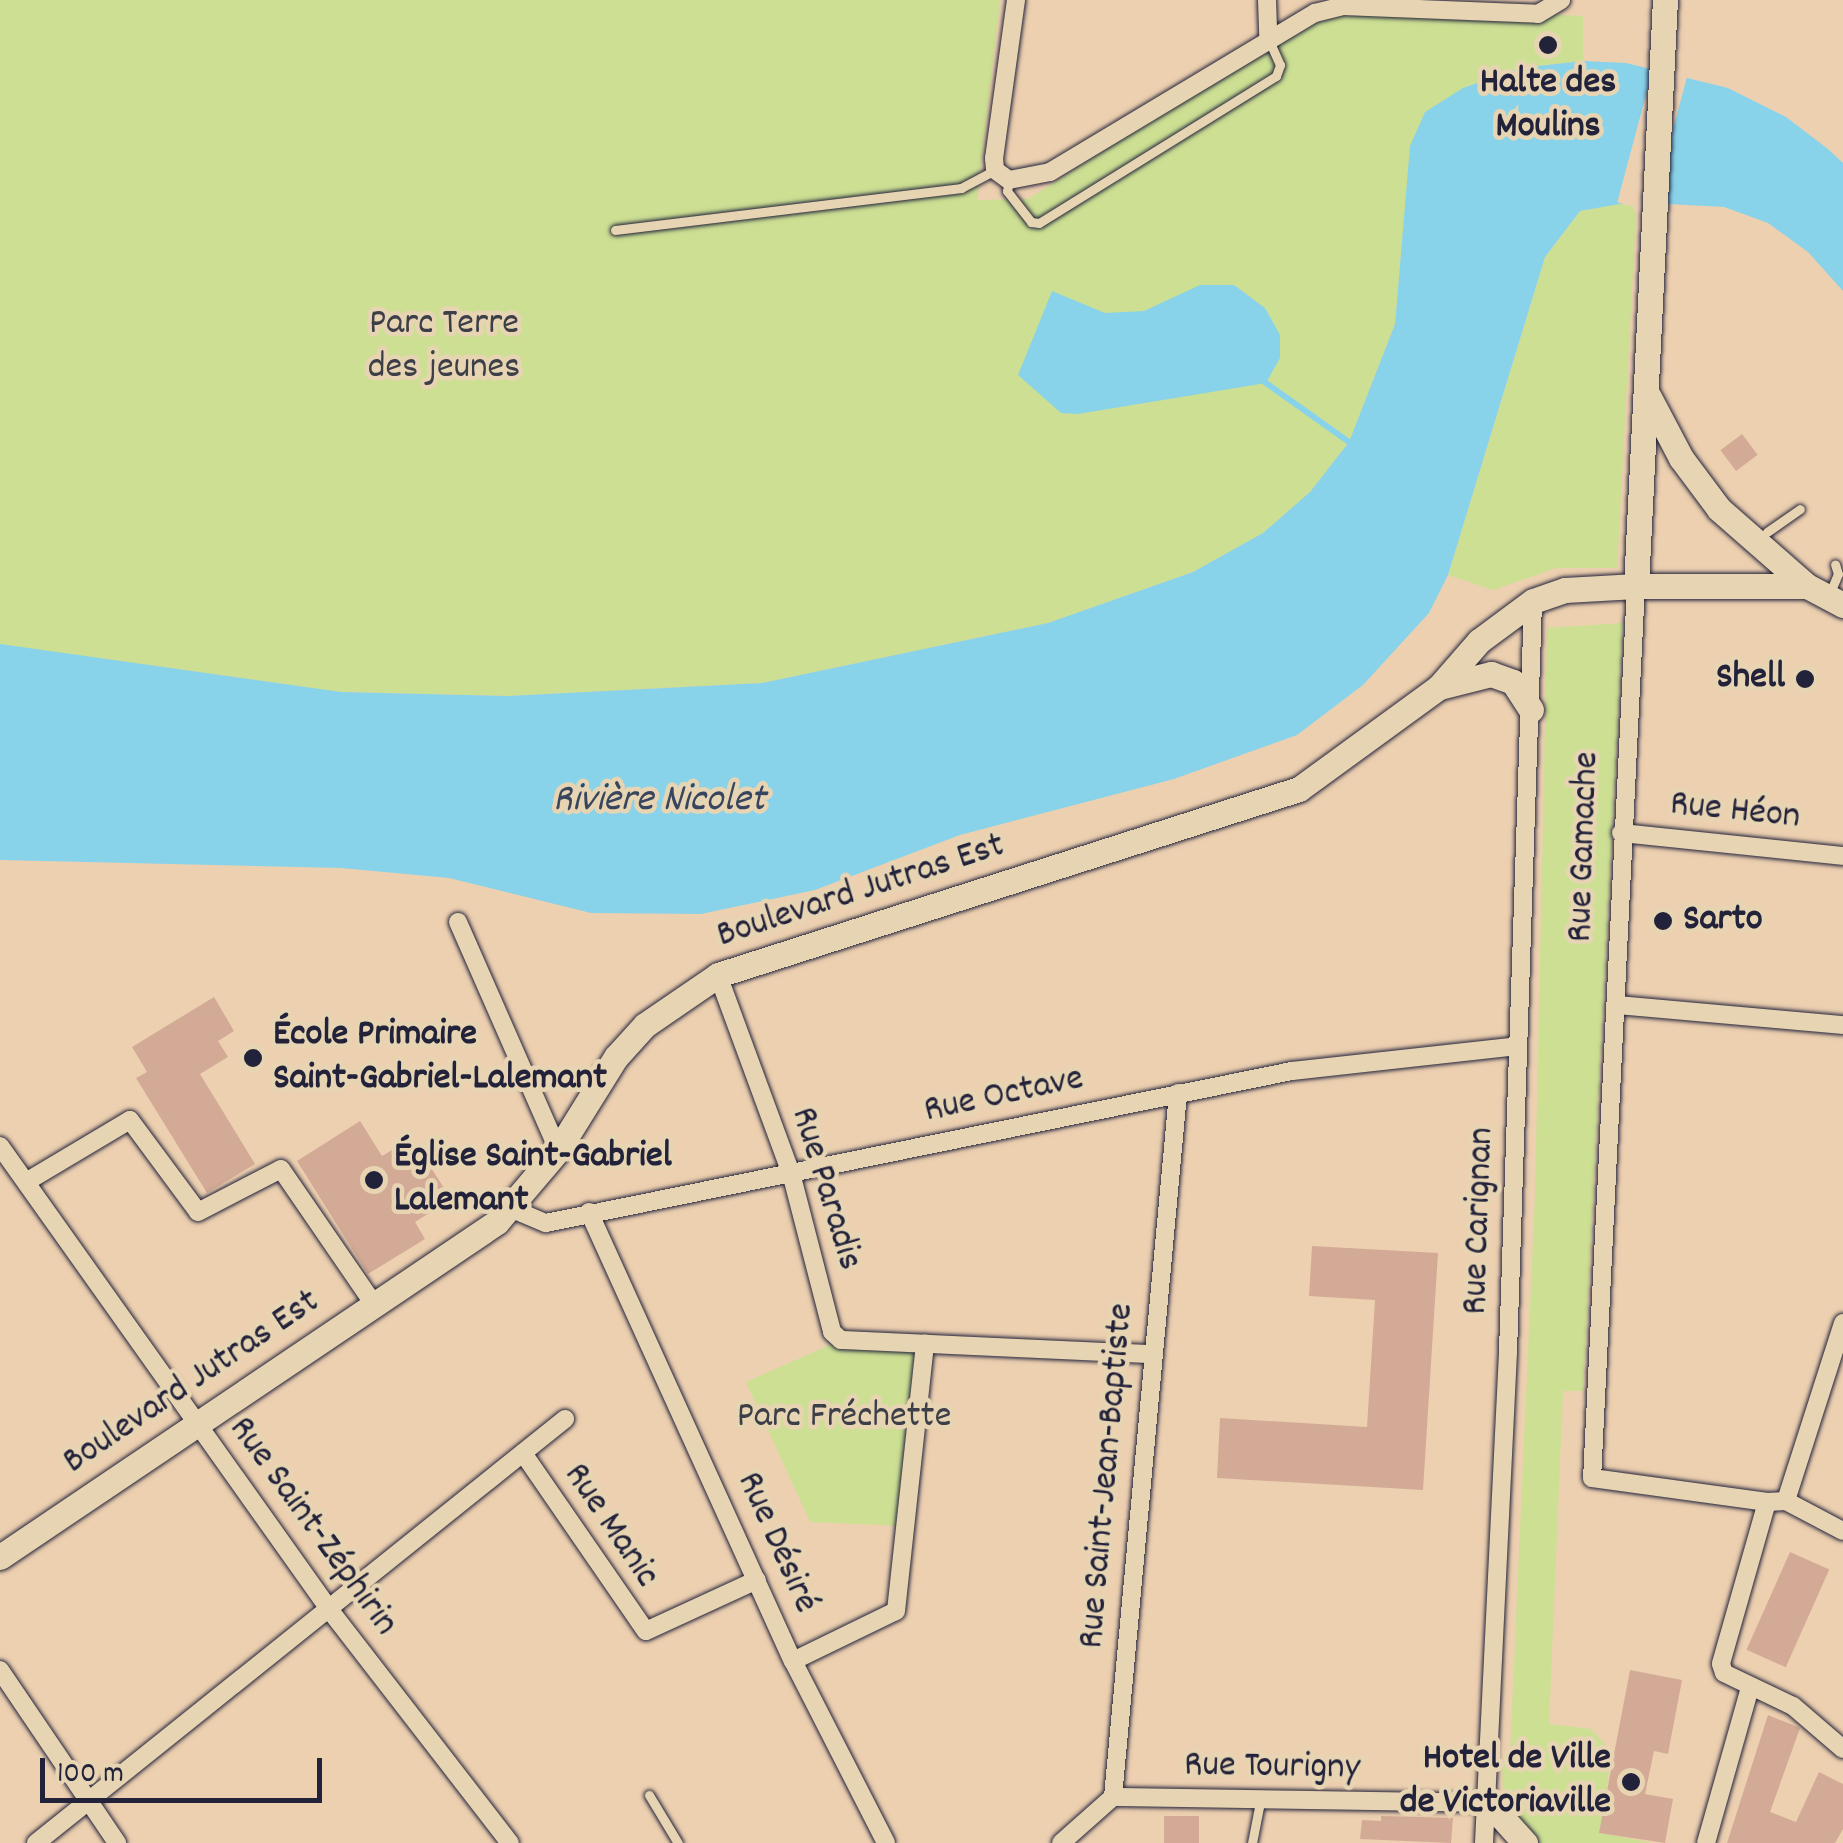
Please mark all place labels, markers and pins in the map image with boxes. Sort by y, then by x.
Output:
marker: Halte des Moulins [1537,34,1559,56]
place label: Halte des Moulins [1480,61,1616,150]
place label: Shell [1716,656,1785,702]
marker: Shell [1794,668,1816,690]
place label: Sarto [1683,898,1763,944]
marker: Sarto [1652,910,1674,932]
place label: École Primaire Saint-Gabriel-Lalemant [273,1013,607,1102]
marker: École Primaire Saint-Gabriel-Lalemant [242,1047,264,1069]
place label: Église Saint-Gabriel Lalemant [394,1135,672,1224]
marker: Église Saint-Gabriel Lalemant [363,1169,385,1191]
place label: Hotel de Ville de Victoriaville [1400,1737,1611,1826]
marker: Hotel de Ville de Victoriaville [1620,1771,1642,1793]

